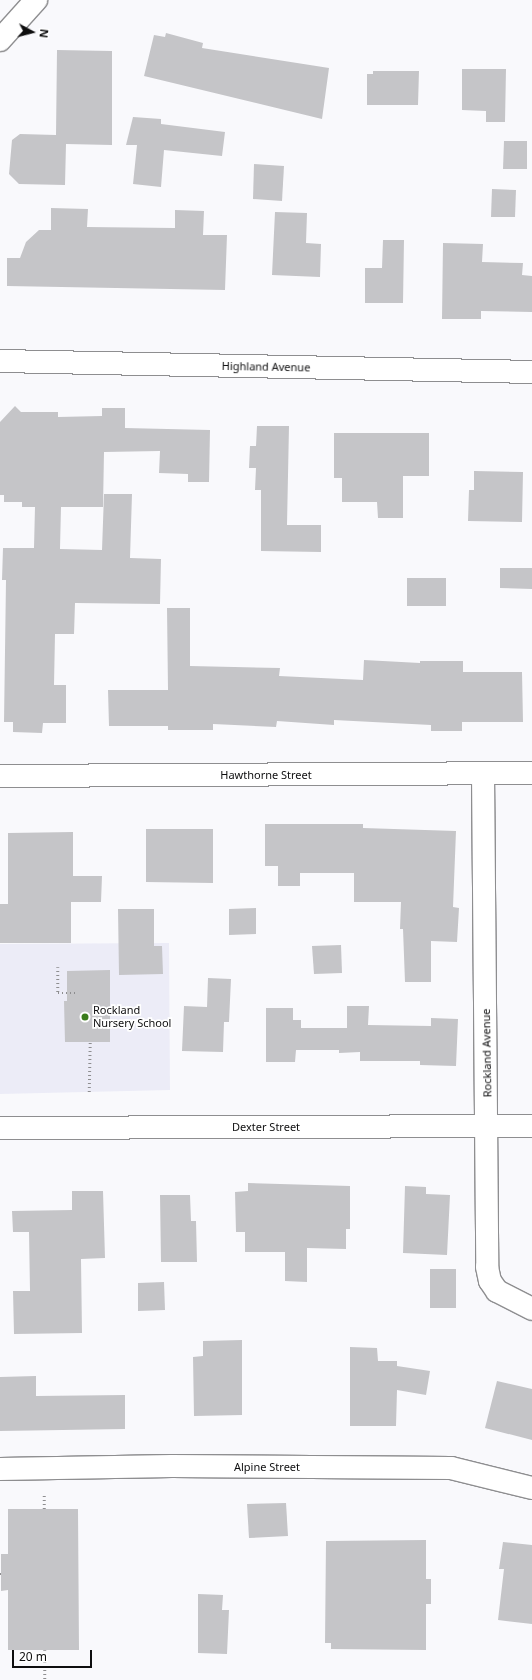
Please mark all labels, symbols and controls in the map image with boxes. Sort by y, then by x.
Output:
north arrow [12,12,52,52]
text: N [36,28,52,39]
street label: Highland Avenue [222,360,310,374]
street label: Hawthorne Street [220,768,312,782]
place label: Rockland Nursery School [93,1004,171,1030]
street label: Rockland Avenue [480,1009,494,1097]
marker: Rockland Nursery School [80,1012,90,1022]
street label: Dexter Street [232,1120,300,1134]
street label: Alpine Street [234,1460,300,1474]
scale bar [14,1642,94,1668]
text: 20 m [19,1648,47,1665]

